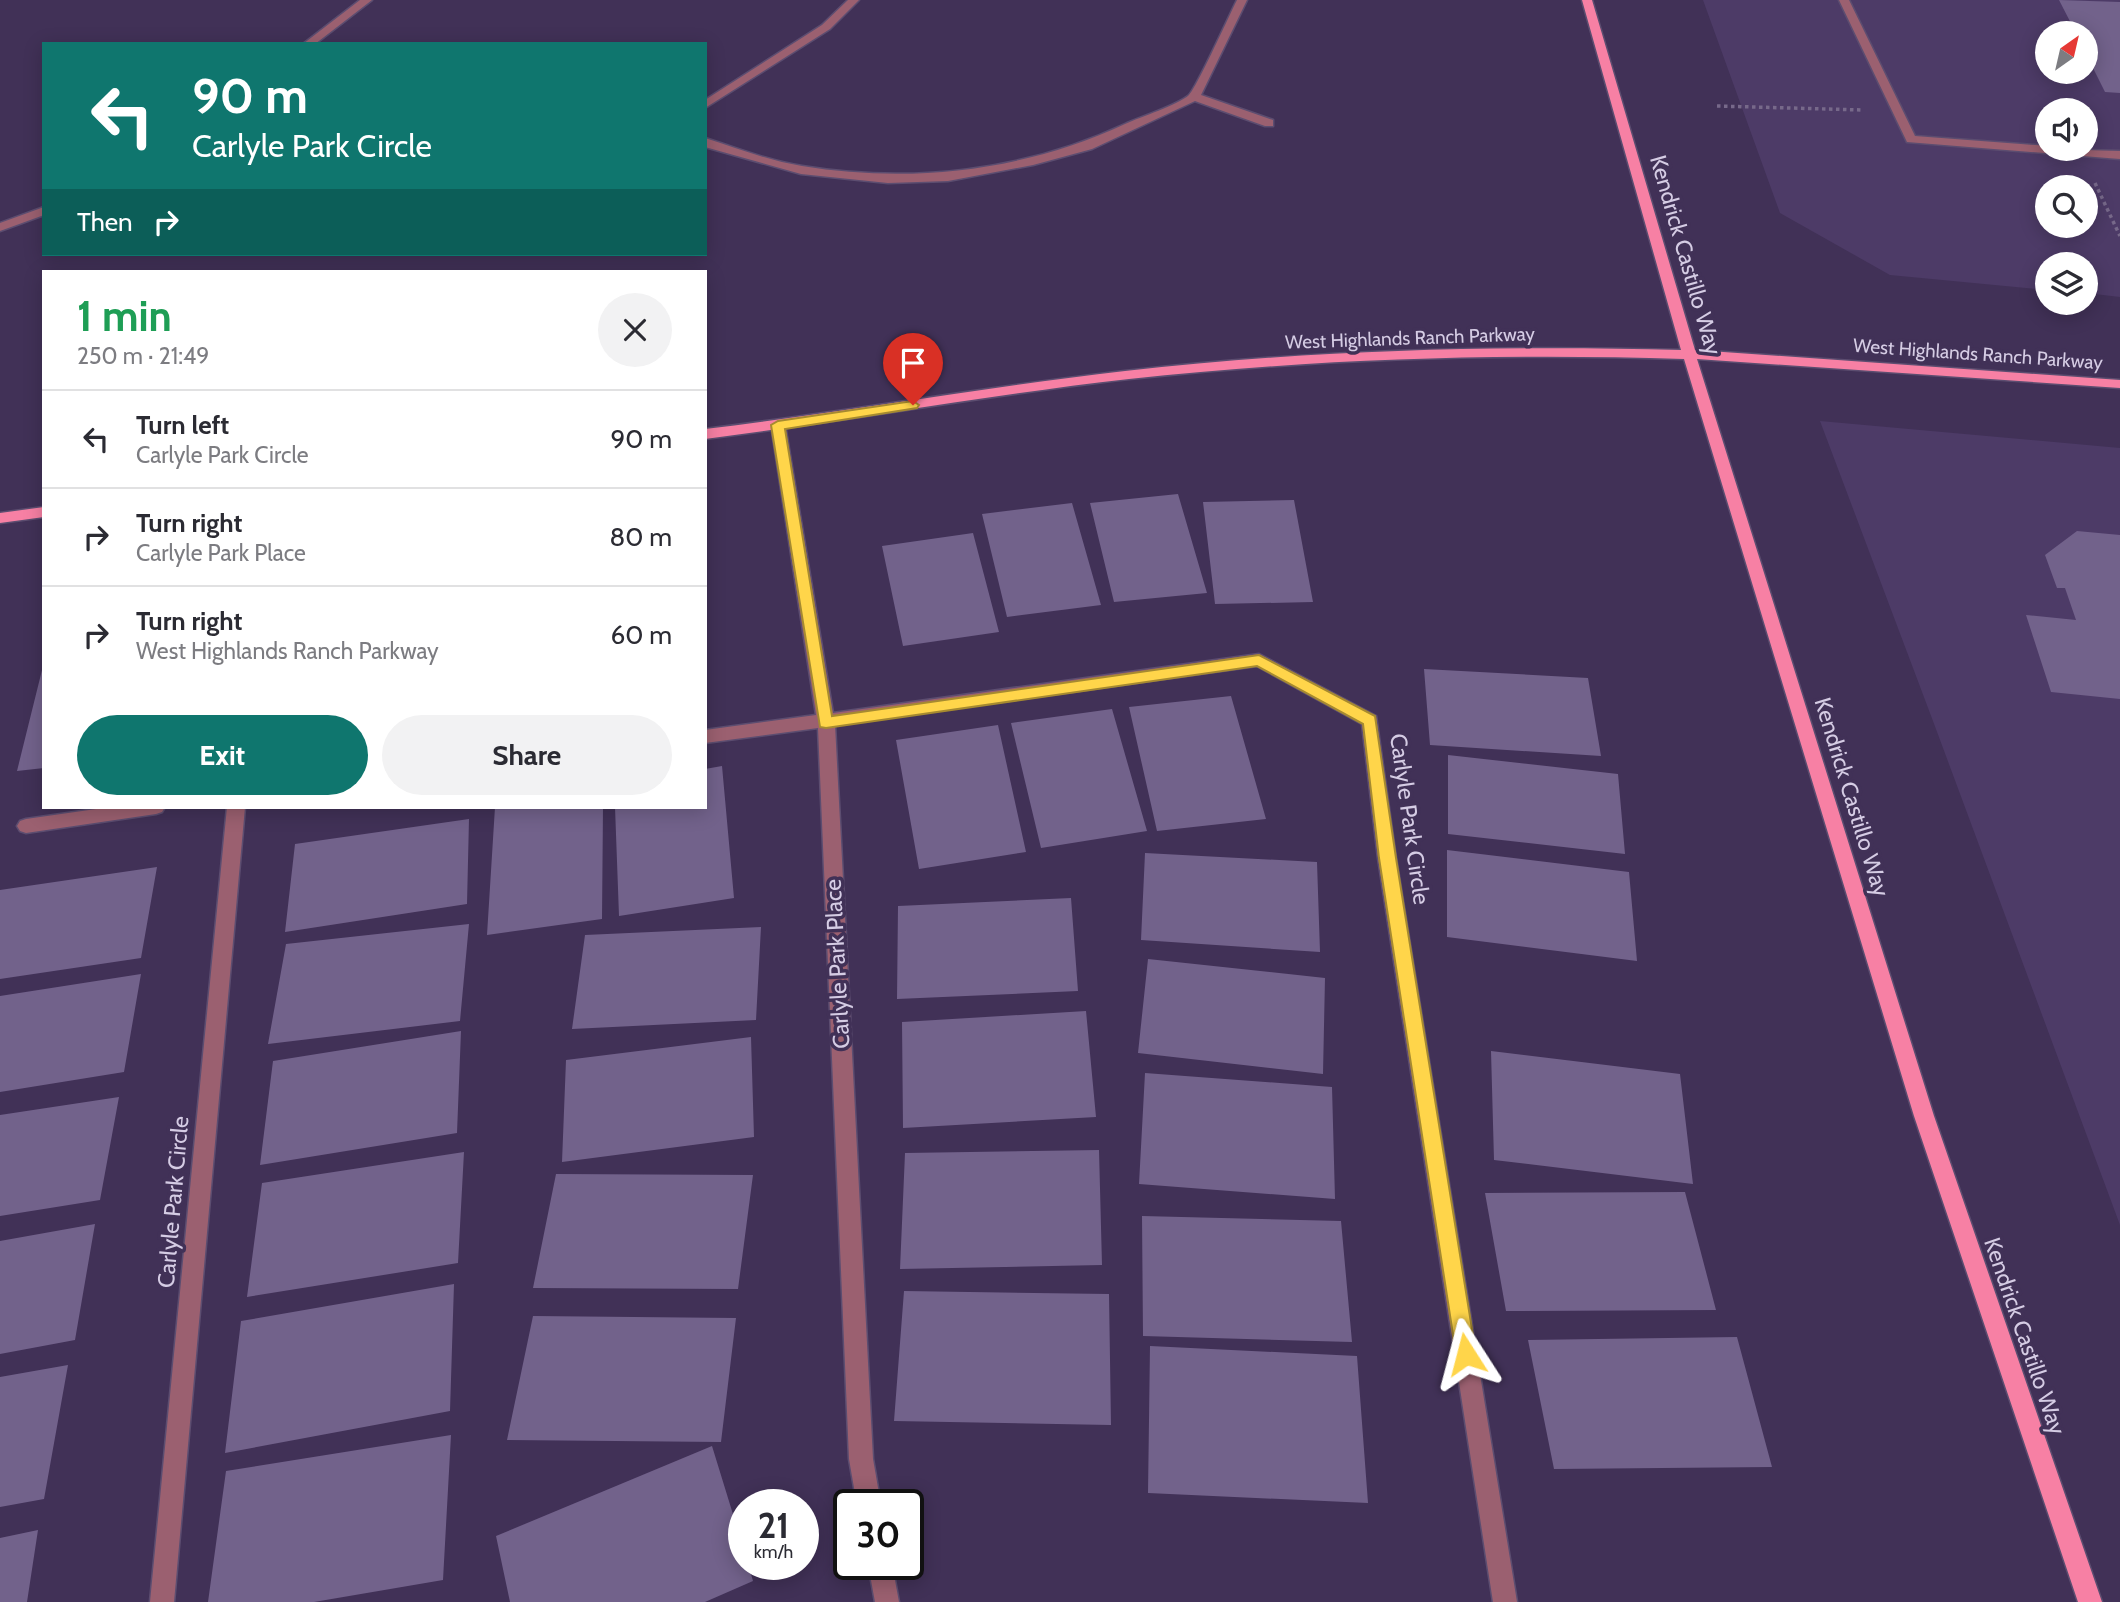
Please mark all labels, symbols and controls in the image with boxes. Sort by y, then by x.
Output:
north arrow [2035,21,2098,84]
map controls [2035,21,2098,315]
text: 90 m [192,66,308,125]
icon: left [77,70,168,161]
button: sound [2035,98,2098,161]
text: Carlyle Park Circle [192,126,432,165]
street label: Kendrick Castillo Way [1644,152,1728,359]
button: search [2035,175,2098,238]
icon: right [147,203,185,241]
text: Then [77,206,133,238]
button: layers [2035,252,2098,315]
text: 1 min [77,290,172,342]
button: close [598,293,672,367]
street label: West Highlands Ranch Parkway [1285,322,1536,354]
pin [883,333,943,405]
street label: West Highlands Ranch Parkway [1852,334,2104,374]
text: 250 m · 21:49 [77,342,209,370]
icon: arrive [894,344,932,382]
text: Turn left [136,409,229,441]
icon: left [77,420,115,458]
text: 90 m [610,423,672,455]
text: Carlyle Park Circle [136,441,309,469]
text: Turn right [136,507,242,539]
icon: right [77,518,115,556]
text: 80 m [609,521,672,553]
text: Carlyle Park Place [136,539,306,567]
text: Turn right [136,605,242,637]
icon: right [77,616,115,654]
text: 60 m [610,619,672,651]
text: West Highlands Ranch Parkway [136,637,439,665]
street label: Kendrick Castillo Way [1808,694,1896,900]
button: Exit [77,715,368,795]
button: Share [382,715,672,795]
street label: Carlyle Park Circle [1384,732,1436,907]
street label: Carlyle Park Place [819,878,855,1050]
street label: Carlyle Park Circle [152,1115,194,1289]
street label: Kendrick Castillo Way [1978,1234,2072,1439]
position arrow [1429,1317,1503,1391]
speed limit sign: 30 [833,1489,924,1580]
text: 21 [758,1504,789,1547]
text: km/h [754,1541,793,1563]

